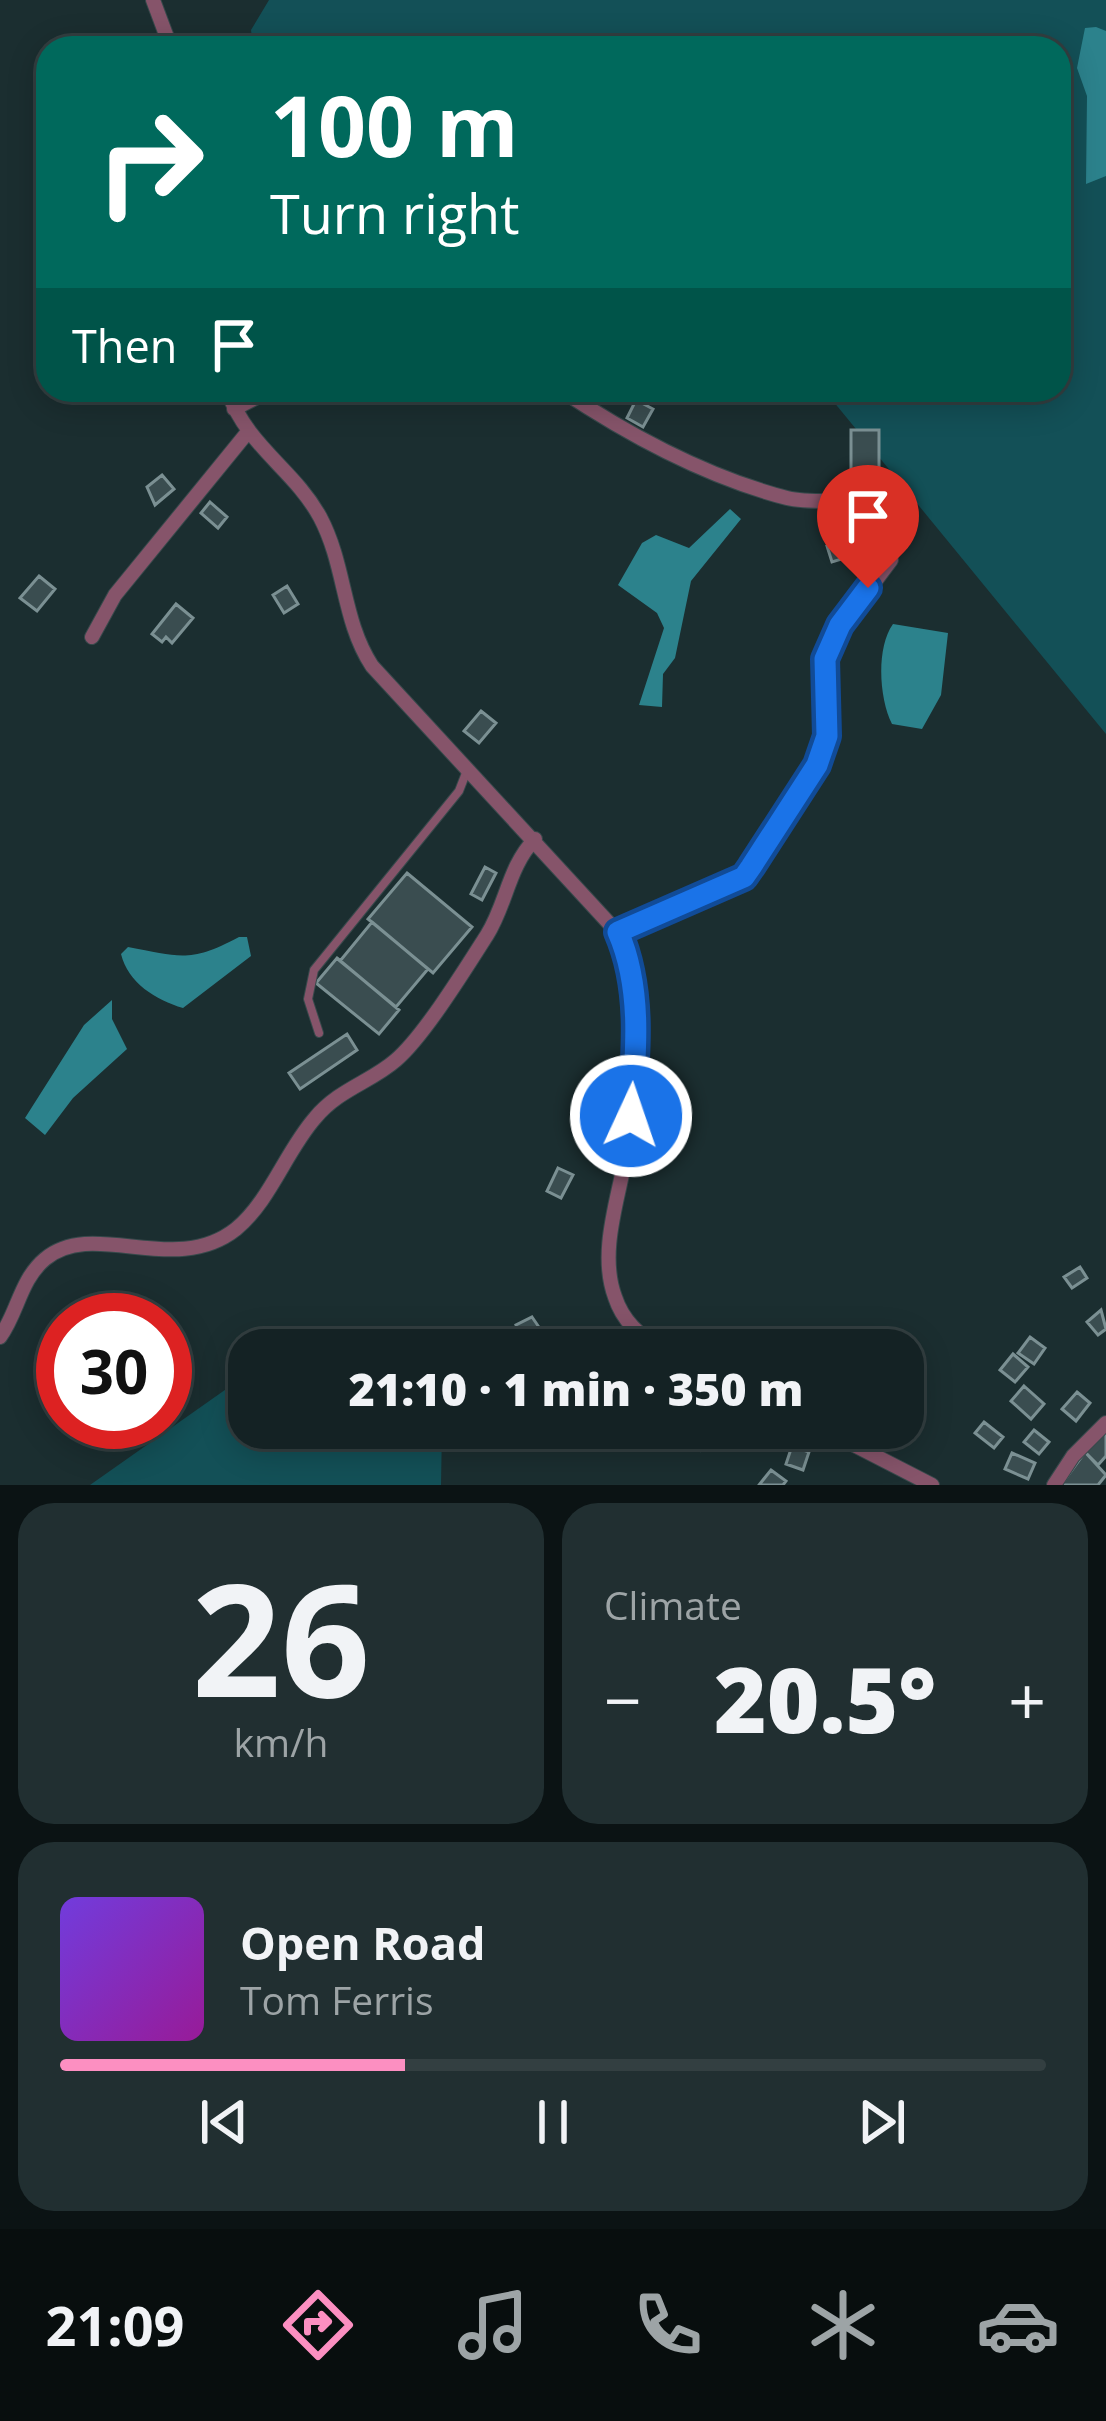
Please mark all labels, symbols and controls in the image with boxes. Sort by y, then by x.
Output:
text: 100 m [270,67,518,182]
icon: right [72,84,228,240]
text: Turn right [270,176,519,250]
icon: arrive [201,312,267,378]
text: Then [72,315,177,376]
pin [817,465,919,588]
icon: arrive [835,483,901,549]
position arrow [568,1053,694,1179]
speed limit sign: 30 [36,1293,192,1449]
text: 21:10 · 1 min · 350 m [349,1358,803,1419]
text: 26 [192,1530,370,1743]
text: Climate [604,1578,742,1631]
text: 20.5° [714,1637,936,1759]
text: − [604,1654,642,1744]
text: + [1008,1654,1046,1744]
text: km/h [234,1715,328,1768]
text: Open Road [240,1912,485,1973]
text: Tom Ferris [240,1973,434,2026]
icon: previous [191,2089,257,2155]
icon: pause [520,2089,586,2155]
icon: next [849,2089,915,2155]
icon: directions [276,2283,360,2367]
icon: music [451,2283,535,2367]
icon: phone [626,2283,710,2367]
icon: climate [801,2283,885,2367]
icon: car [976,2283,1060,2367]
text: 21:09 [46,2288,184,2362]

